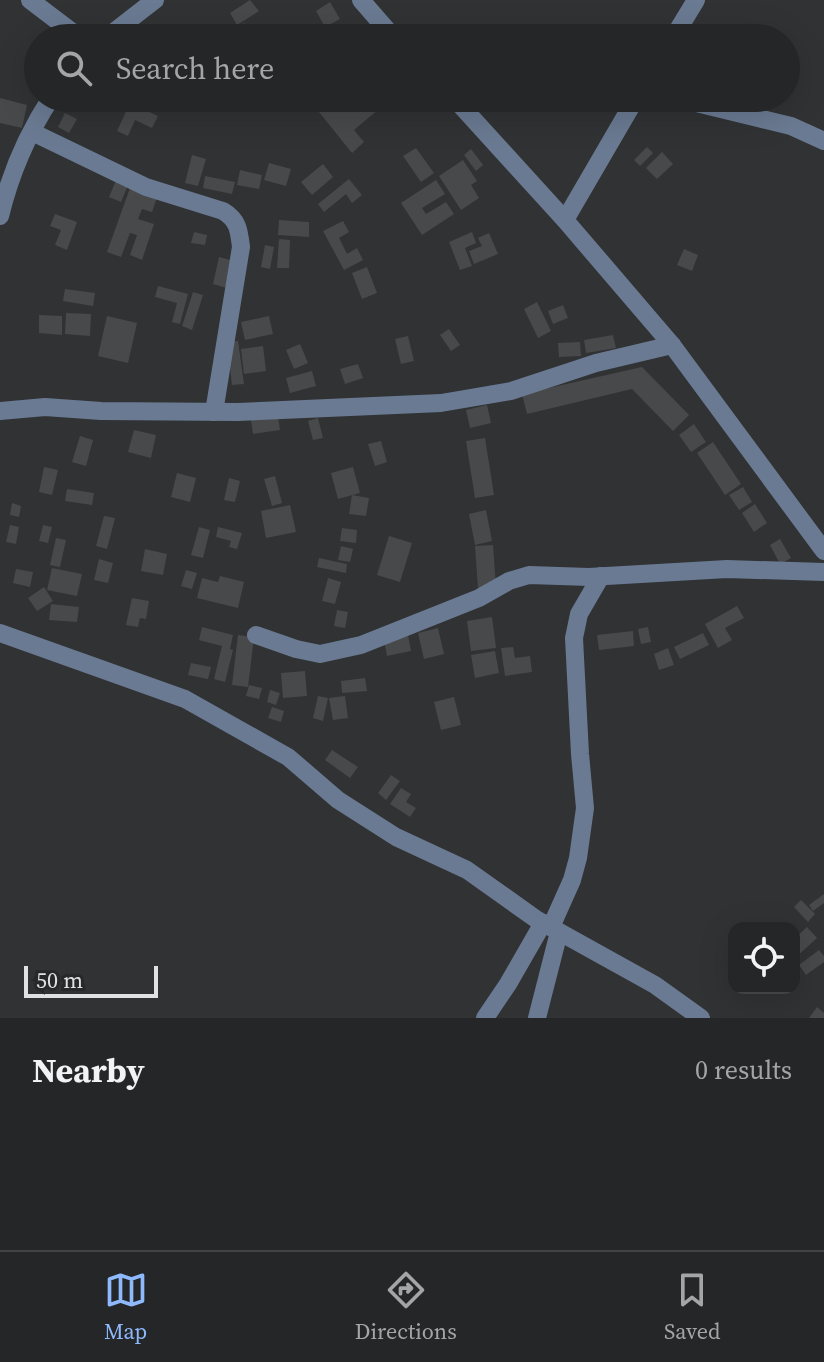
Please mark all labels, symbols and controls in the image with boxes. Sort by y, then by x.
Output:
search box [24,24,800,112]
icon: search [52,46,96,90]
text: Search here [116,48,274,89]
map controls [728,922,800,994]
button: locate [728,922,800,994]
scale bar [24,962,158,998]
text: 50 m [36,965,83,995]
text: Nearby [32,1047,145,1093]
text: 0 results [695,1052,792,1088]
tab: Map [104,1268,148,1346]
tab: Directions [355,1268,457,1346]
tab: Saved [664,1268,720,1346]

